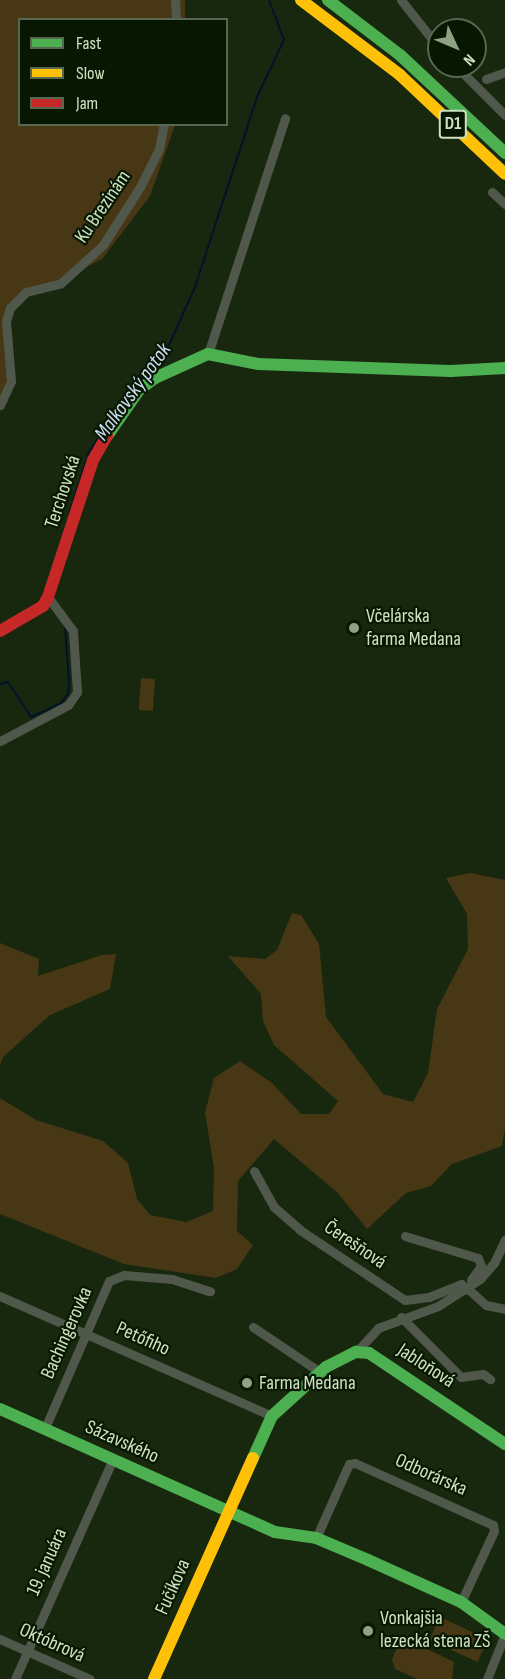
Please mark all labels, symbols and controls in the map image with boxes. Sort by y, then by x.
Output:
legend [18,18,228,126]
north arrow [427,18,487,78]
text: Fast [76,33,101,54]
text: N [459,50,479,69]
text: Slow [76,63,105,84]
text: Jam [76,93,98,114]
road number: D1 [438,109,468,139]
street label: Ku Brezinám [70,166,136,248]
water label: Malkovský potok [89,338,177,446]
street label: Terchovská [40,453,86,531]
place label: Včelárska farma Medana [366,604,461,651]
marker: Včelárska farma Medana [347,621,361,635]
street label: Čerešňová [319,1215,391,1275]
street label: Bachingerovka [36,1283,98,1383]
street label: Petőfiho [112,1317,174,1361]
street label: Jabloňová [393,1339,459,1393]
place label: Farma Medana [259,1371,356,1395]
marker: Farma Medana [240,1376,254,1390]
street label: Sázavského [81,1415,163,1469]
street label: Odborárska [391,1449,471,1501]
street label: 19. januára [22,1525,72,1599]
street label: Fučíkova [150,1556,196,1618]
place label: Vonkajšia lezecká stena ZŠ [380,1607,491,1654]
street label: Októbrová [16,1618,88,1668]
marker: Vonkajšia lezecká stena ZŠ [361,1624,375,1638]

